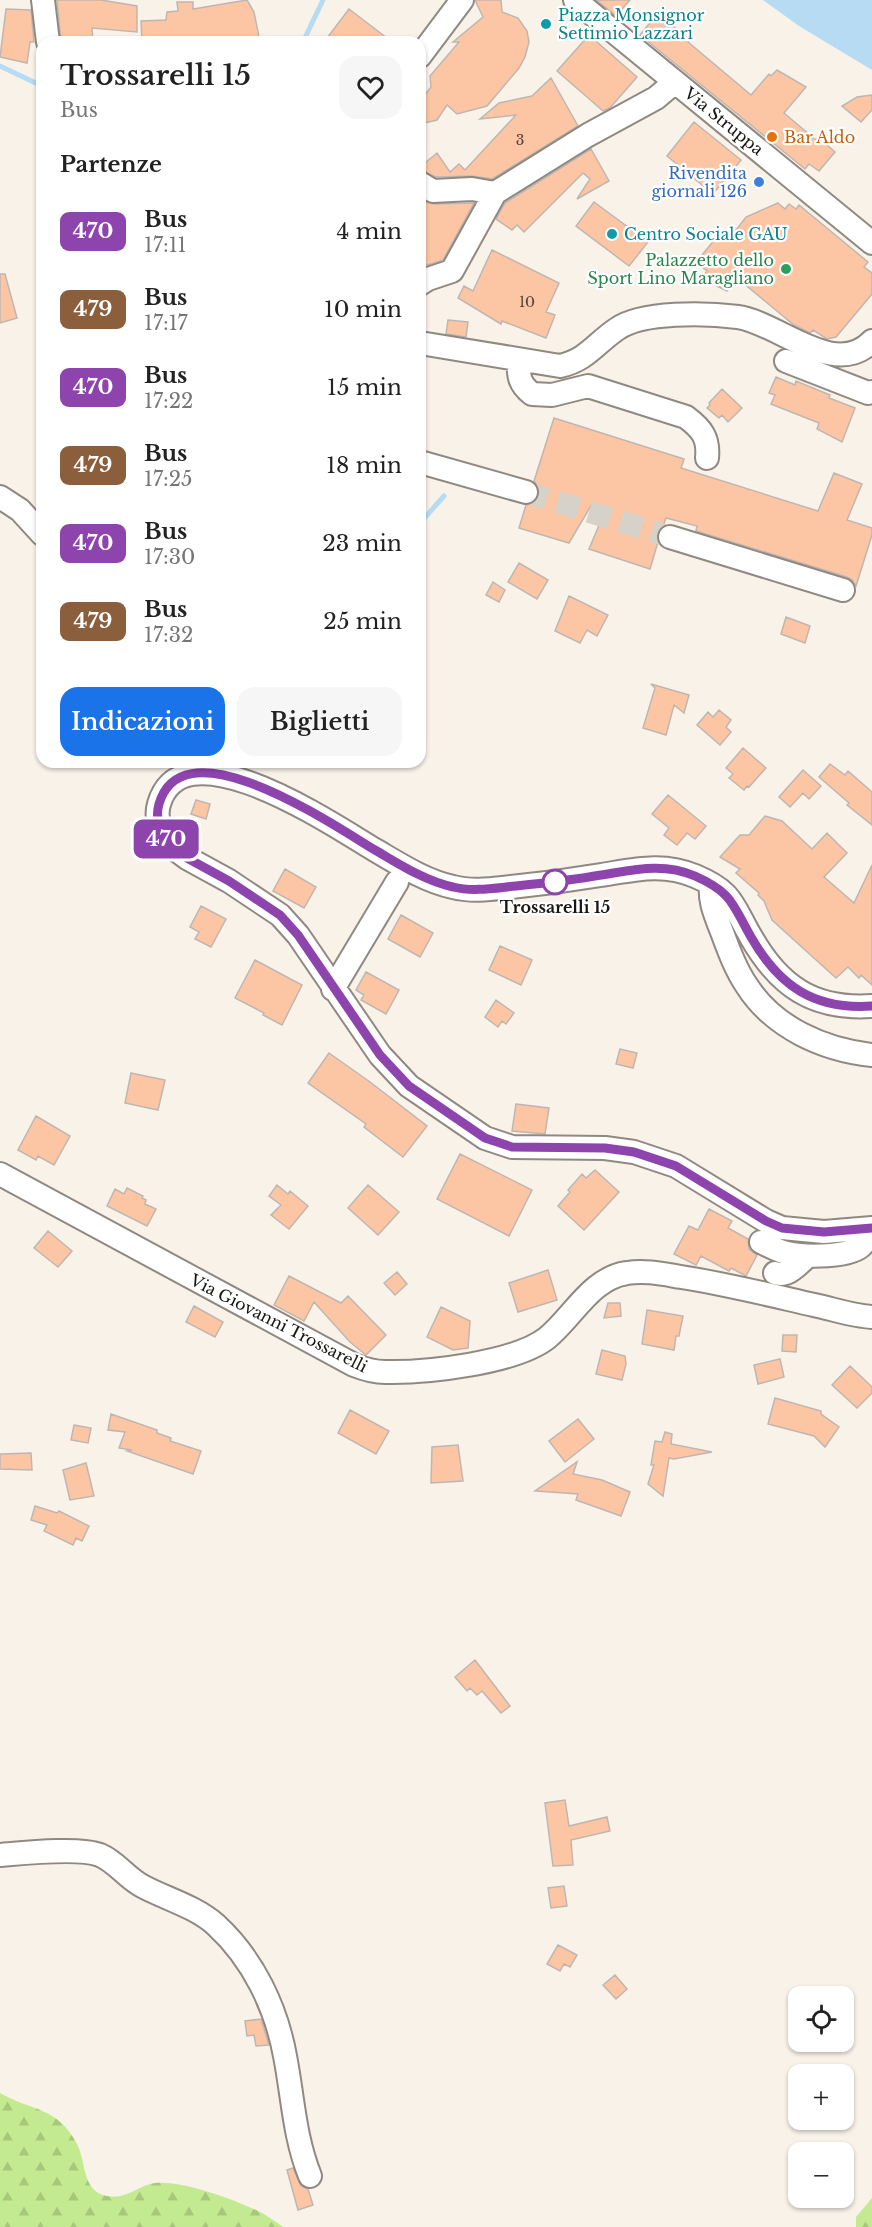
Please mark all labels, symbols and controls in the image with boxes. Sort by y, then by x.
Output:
place label: Piazza Monsignor Settimio Lazzari [558,5,705,43]
marker: Piazza Monsignor Settimio Lazzari [539,17,553,31]
button: heart [339,56,402,119]
text: Trossarelli 15 [60,58,251,93]
street label: Via Struppa [679,82,768,159]
text: Bus [60,98,98,122]
place label: Bar Aldo [784,127,855,147]
marker: Bar Aldo [765,130,779,144]
house number: 3 [516,131,524,149]
text: Partenze [60,151,162,178]
place label: Rivendita giornali 126 [651,163,747,201]
marker: Rivendita giornali 126 [752,175,766,189]
text: Bus [144,206,187,233]
text: 470 [73,218,113,244]
text: 4 min [337,218,402,245]
place label: Centro Sociale GAU [624,224,788,244]
marker: Centro Sociale GAU [605,227,619,241]
text: 17:11 [144,233,187,257]
place label: Palazzetto dello Sport Lino Maragliano [588,250,774,288]
marker: Palazzetto dello Sport Lino Maragliano [779,262,793,276]
text: Bus [144,284,187,311]
house number: 10 [519,293,535,311]
text: 479 [74,296,112,322]
text: 10 min [324,296,402,323]
text: 17:17 [144,311,188,335]
text: Bus [144,362,187,389]
text: 470 [73,374,113,400]
text: 15 min [327,374,402,401]
text: 17:22 [144,389,193,413]
text: Bus [144,440,187,467]
text: 479 [74,452,112,478]
text: 18 min [326,452,402,479]
text: 17:25 [144,467,192,491]
text: Bus [144,518,187,545]
text: 470 [73,530,113,556]
text: 23 min [322,530,402,557]
text: 17:30 [144,545,195,569]
text: Bus [144,596,187,623]
text: 479 [74,608,112,634]
text: 25 min [323,608,402,635]
text: 17:32 [144,623,193,647]
button: Indicazioni [60,687,225,756]
button: Biglietti [237,687,402,756]
line badge: 470 [132,820,201,858]
text: 470 [146,826,186,852]
marker: Trossarelli 15 [542,869,568,895]
place label: Trossarelli 15 [500,897,610,917]
street label: Via Giovanni Trossarelli [186,1269,371,1377]
map controls [788,1986,854,2208]
button: locate [788,1986,854,2052]
button: + [788,2064,854,2130]
button: − [788,2142,854,2208]

